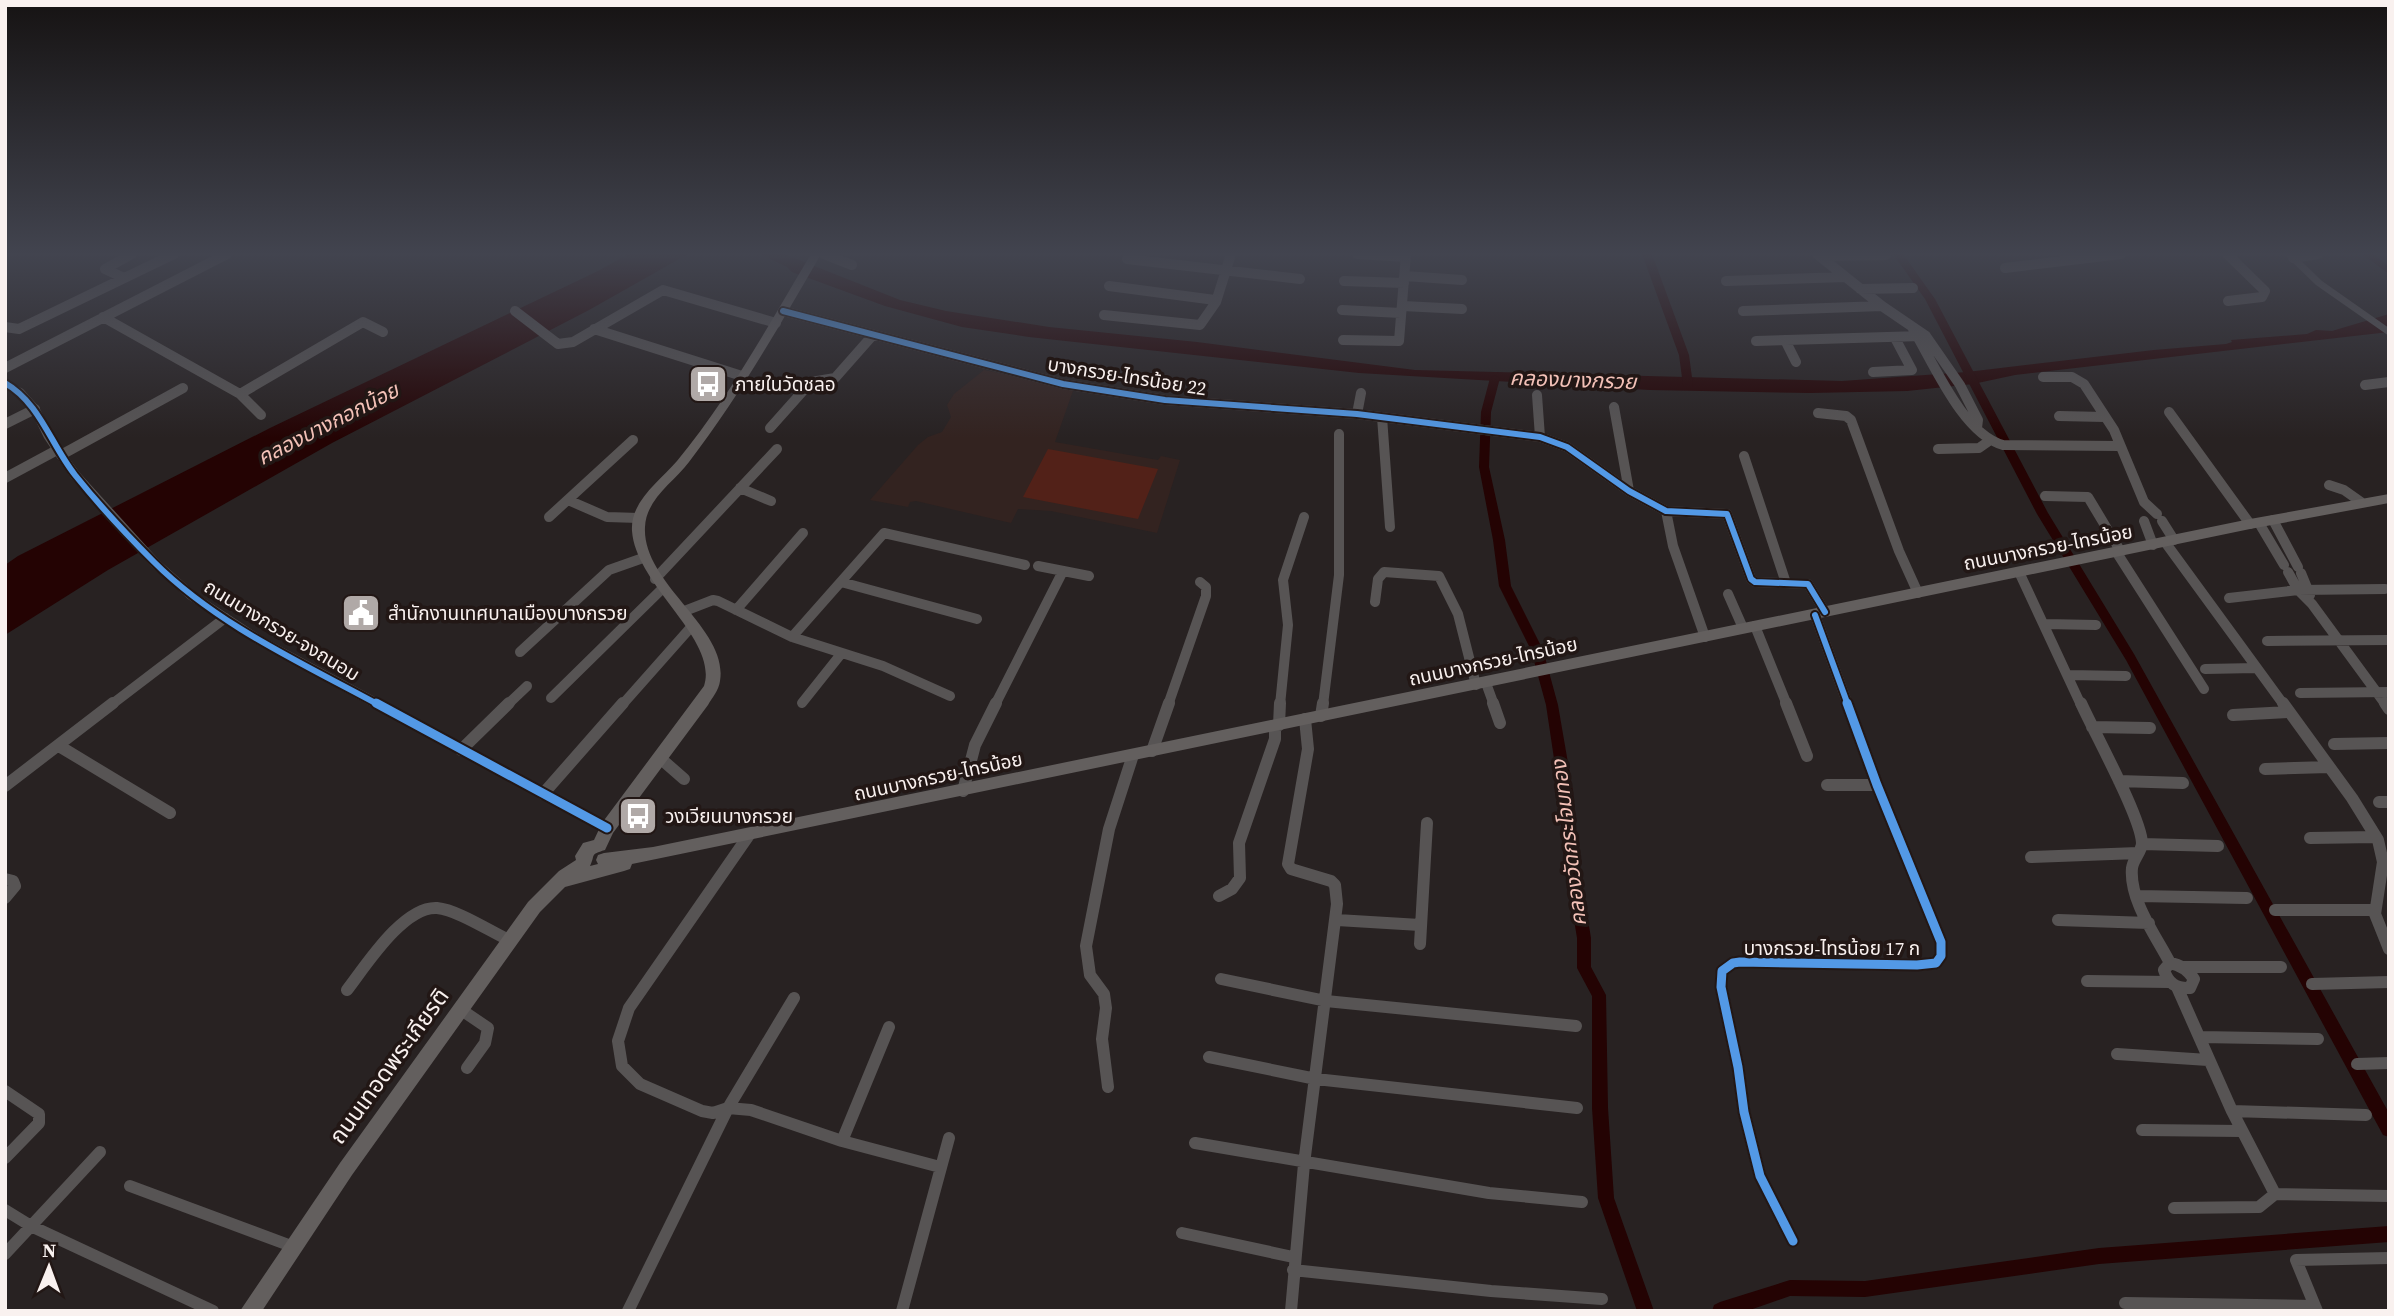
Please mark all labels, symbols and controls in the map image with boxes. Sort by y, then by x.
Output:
street label: บางกรวย-ไทรน้อย 22 [1046,351,1208,401]
bus stop icon: ภายในวัดชลอ [687,363,729,405]
water label: คลองบางกรวย [1509,363,1638,396]
place label: ภายในวัดชลอ [735,371,836,397]
water label: คลองบางกอกน้อย [252,375,405,472]
street label: ถนนบางกรวย-ไทรน้อย [1961,518,2135,576]
street label: ถนนบางกรวย-จงถนอม [199,573,365,687]
public building icon: สำนักงานเทศบาลเมืองบางกรวย [340,592,382,634]
place label: สำนักงานเทศบาลเมืองบางกรวย [388,600,627,626]
street label: ถนนบางกรวย-ไทรน้อย [1406,630,1580,692]
street label: ถนนบางกรวย-ไทรน้อย [851,745,1025,807]
water label: คลองวัดกระโจมทอง [1544,756,1593,928]
bus stop icon: วงเวียนบางกรวย [617,795,659,837]
place label: วงเวียนบางกรวย [665,803,793,829]
street label: บางกรวย-ไทรน้อย 17 ก [1744,935,1920,961]
street label: ถนนเทอดพระเกียรติ [322,982,456,1150]
north arrow [14,1232,84,1302]
text: N [42,1237,57,1263]

